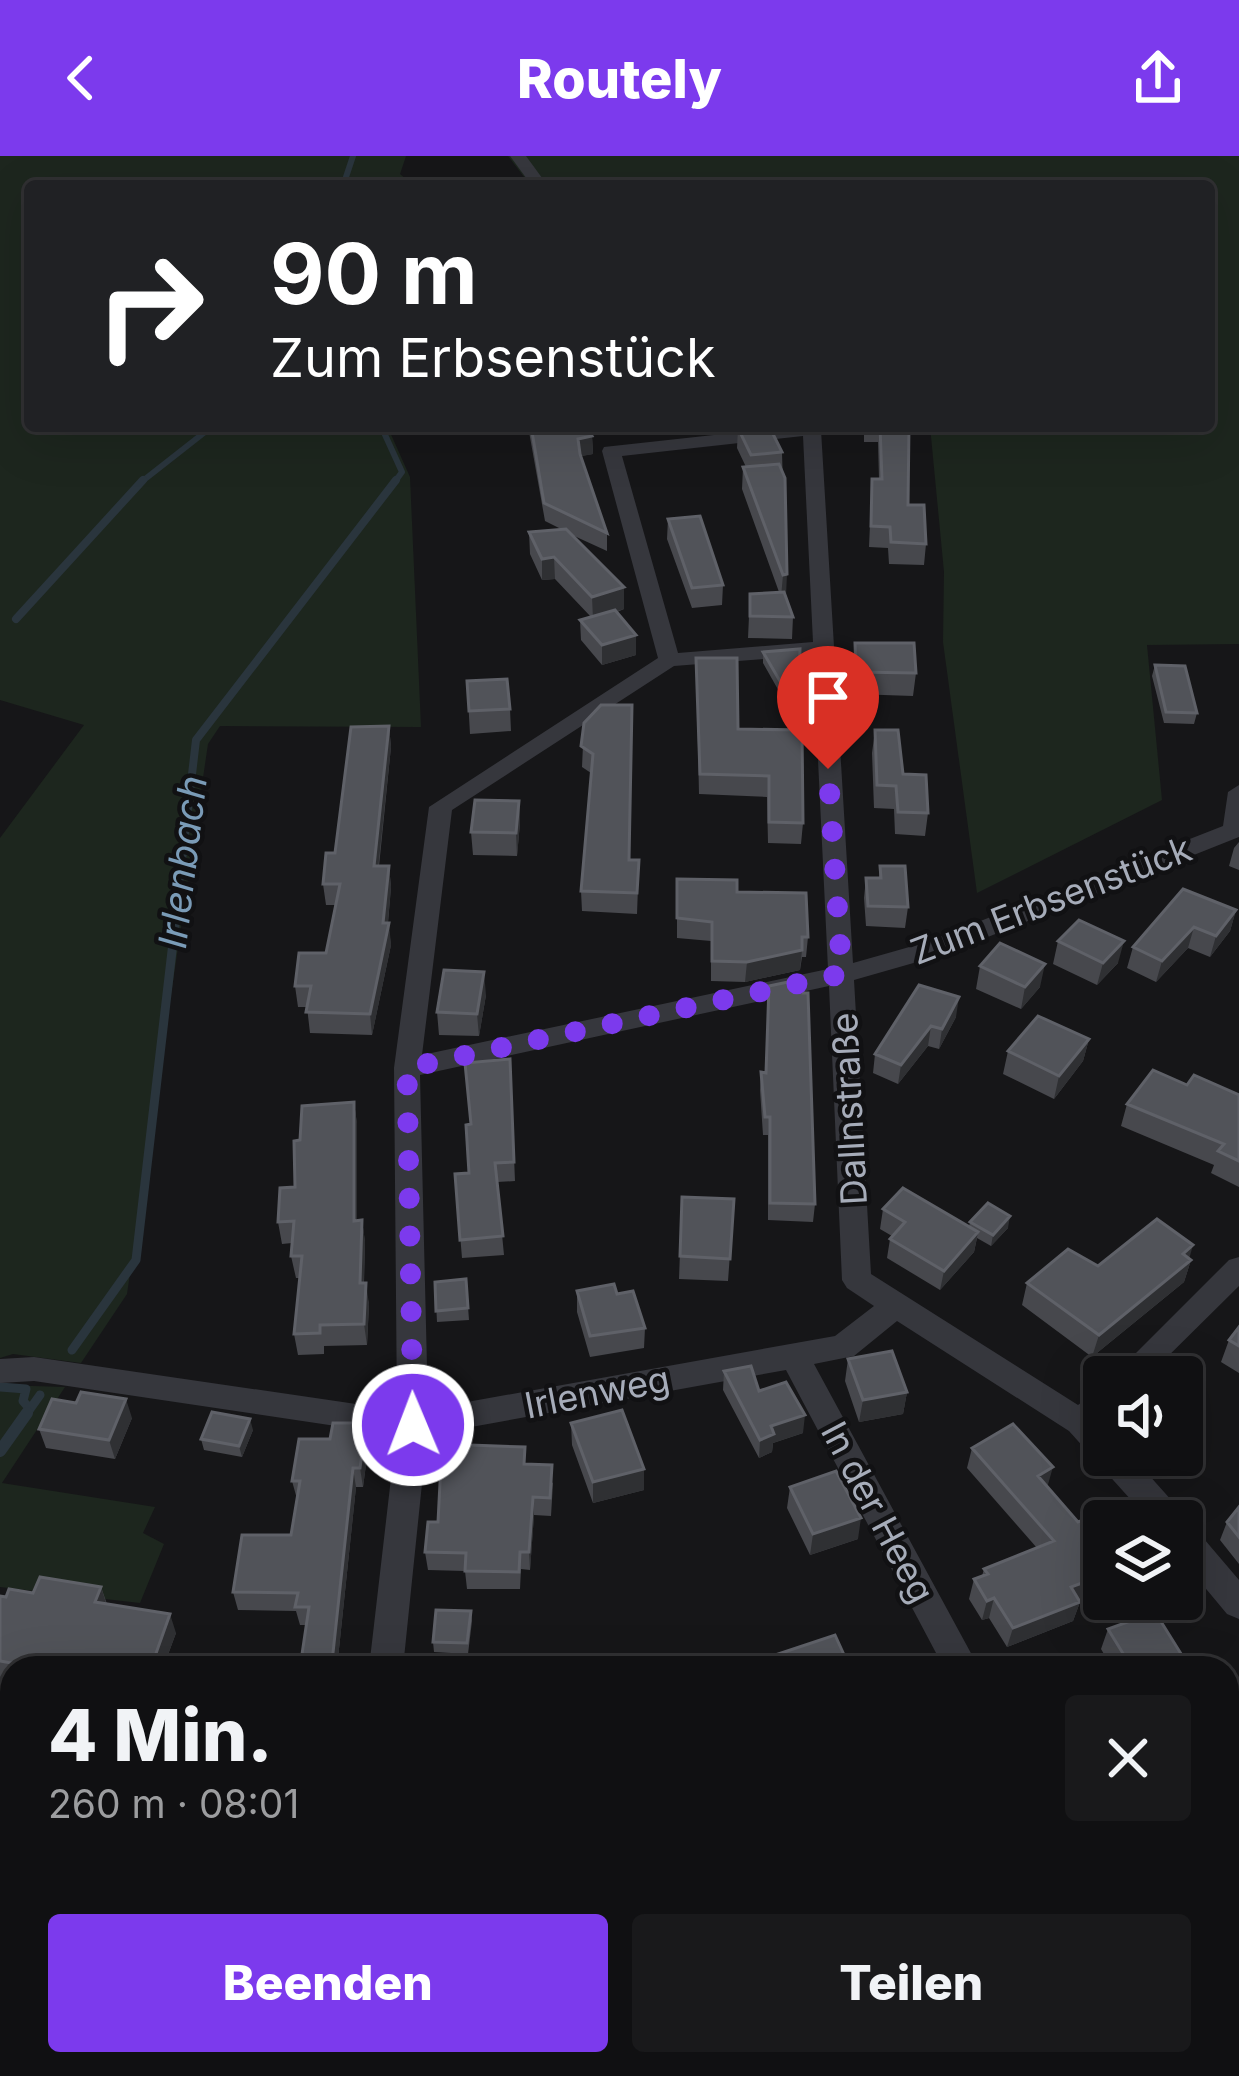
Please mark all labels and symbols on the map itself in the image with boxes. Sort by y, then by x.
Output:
pin [777,646,879,769]
water label: Irlenbach [148,773,216,951]
street label: Zum Erbsenstück [904,826,1198,974]
street label: Dallnstraße [822,1012,876,1206]
street label: Irlenweg [521,1356,673,1428]
position arrow [350,1362,476,1488]
street label: In der Heeg [812,1414,944,1610]

